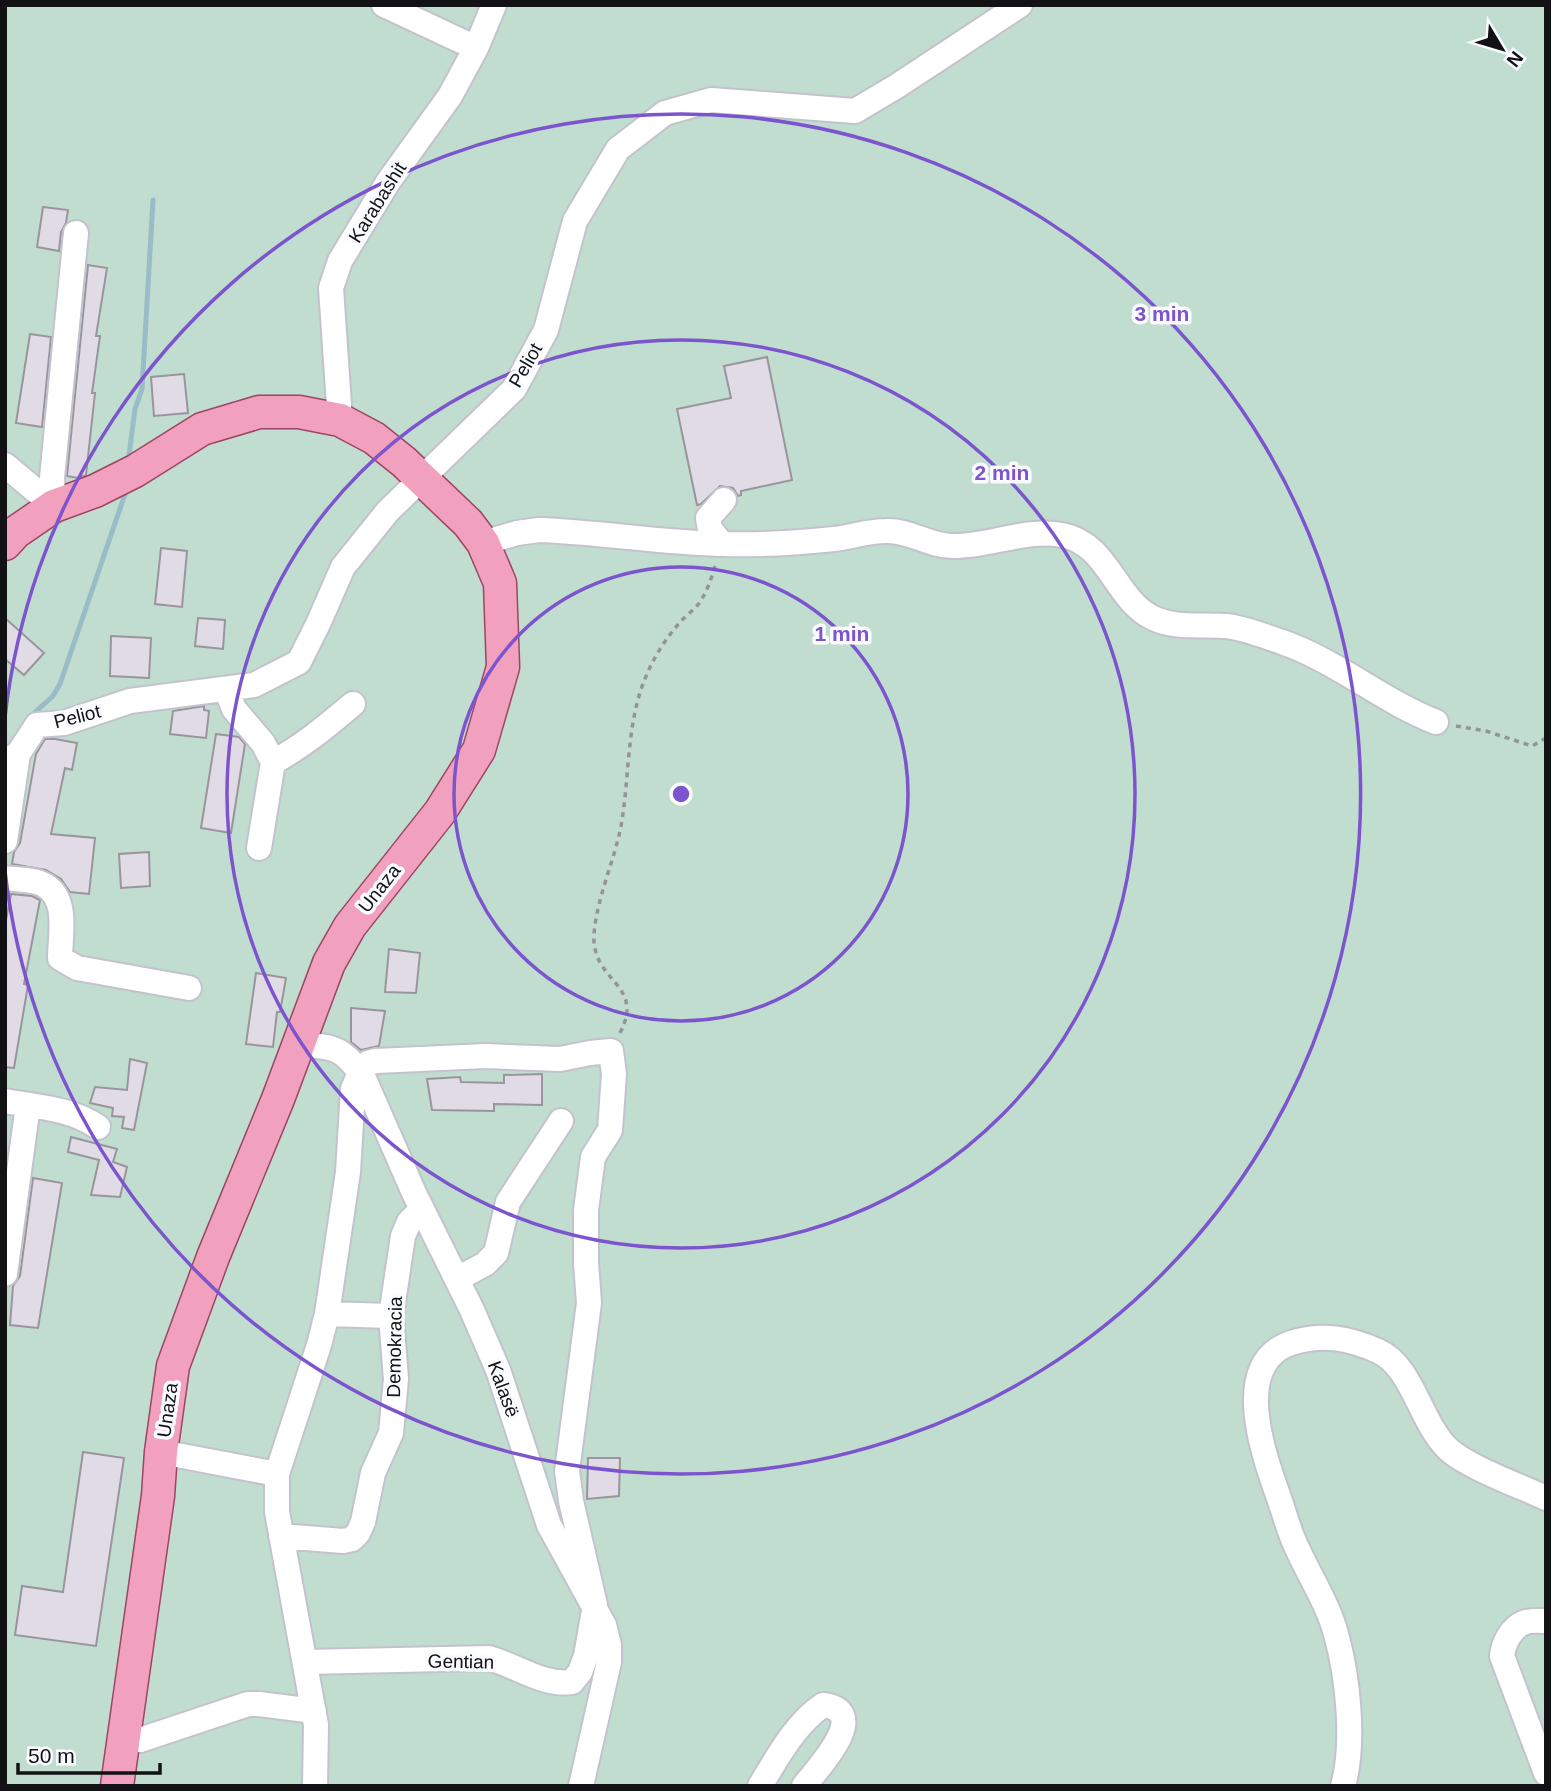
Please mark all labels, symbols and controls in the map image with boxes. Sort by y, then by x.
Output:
north arrow [1467,14,1537,84]
text: N [1503,47,1528,71]
street label: Karabashit [344,158,411,246]
text: 3 min [1135,302,1189,325]
street label: Peliot [504,339,547,391]
text: 2 min [975,461,1029,484]
text: 1 min [815,622,869,645]
street label: Peliot [52,700,103,732]
centre of rings [669,782,693,806]
street label: Unaza [354,860,405,916]
street label: Demokracia [383,1296,406,1398]
street label: Kalasë [484,1358,523,1420]
street label: Unaza [153,1381,182,1439]
street label: Gentian [428,1650,494,1673]
scale bar [18,1732,159,1776]
text: 50 m [28,1744,75,1767]

